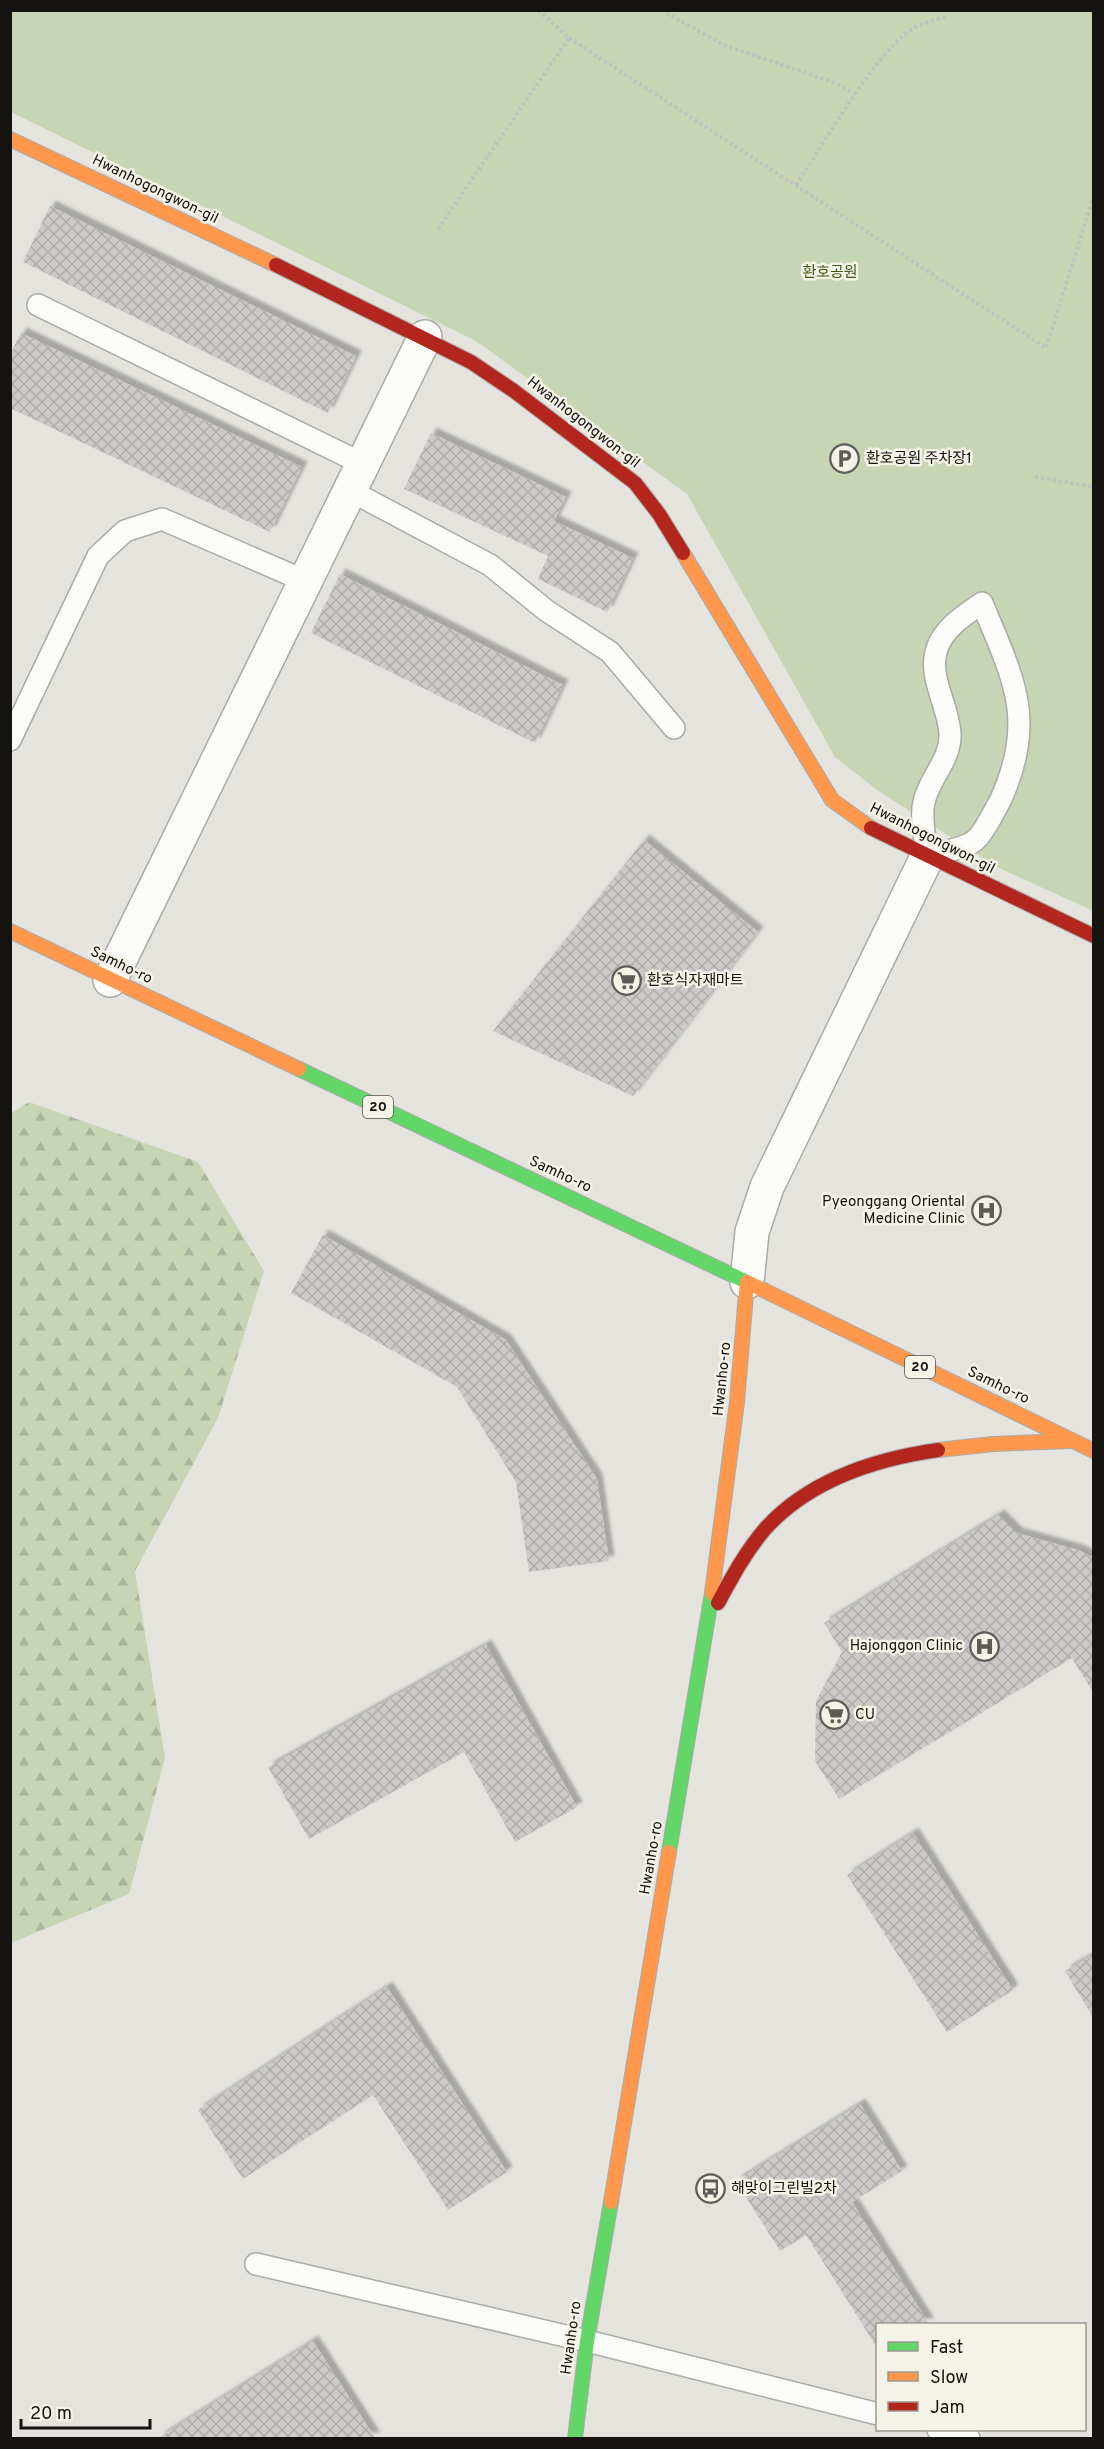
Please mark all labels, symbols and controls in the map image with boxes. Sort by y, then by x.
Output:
street label: Hwanhogongwon-gil [89,151,221,229]
park label: 환호공원 [802,263,858,283]
street label: Hwanhogongwon-gil [523,373,643,473]
parking icon: 환호공원 주차장1 [829,443,861,475]
place label: 환호공원 주차장1 [866,449,972,469]
street label: Hwanhogongwon-gil [866,799,998,879]
street label: Samho-ro [87,943,155,989]
supermarket icon: 환호식자재마트 [610,965,642,997]
place label: 환호식자재마트 [647,971,744,991]
road number: 20 [363,1096,393,1118]
street label: Samho-ro [526,1152,594,1198]
place label: Pyeonggang Oriental Medicine Clinic [822,1193,965,1229]
hospital icon: Pyeonggang Oriental Medicine Clinic [970,1195,1002,1227]
street label: Hwanho-ro [710,1341,736,1417]
road number: 20 [905,1356,935,1378]
street label: Samho-ro [964,1363,1032,1409]
hospital icon: Hajonggon Clinic [968,1630,1000,1662]
place label: Hajonggon Clinic [850,1637,963,1656]
supermarket icon: CU [818,1699,850,1731]
place label: CU [855,1706,875,1725]
street label: Hwanho-ro [636,1820,668,1896]
bus stop icon: 해맞이그린빌2차 [694,2173,726,2205]
place label: 해맞이그린빌2차 [731,2180,837,2199]
street label: Hwanho-ro [557,2300,587,2376]
legend [876,2323,1086,2431]
text: Fast [930,2337,963,2360]
text: Slow [930,2367,968,2390]
scale bar [21,2392,150,2430]
text: Jam [930,2397,965,2420]
text: 20 m [30,2403,72,2426]

